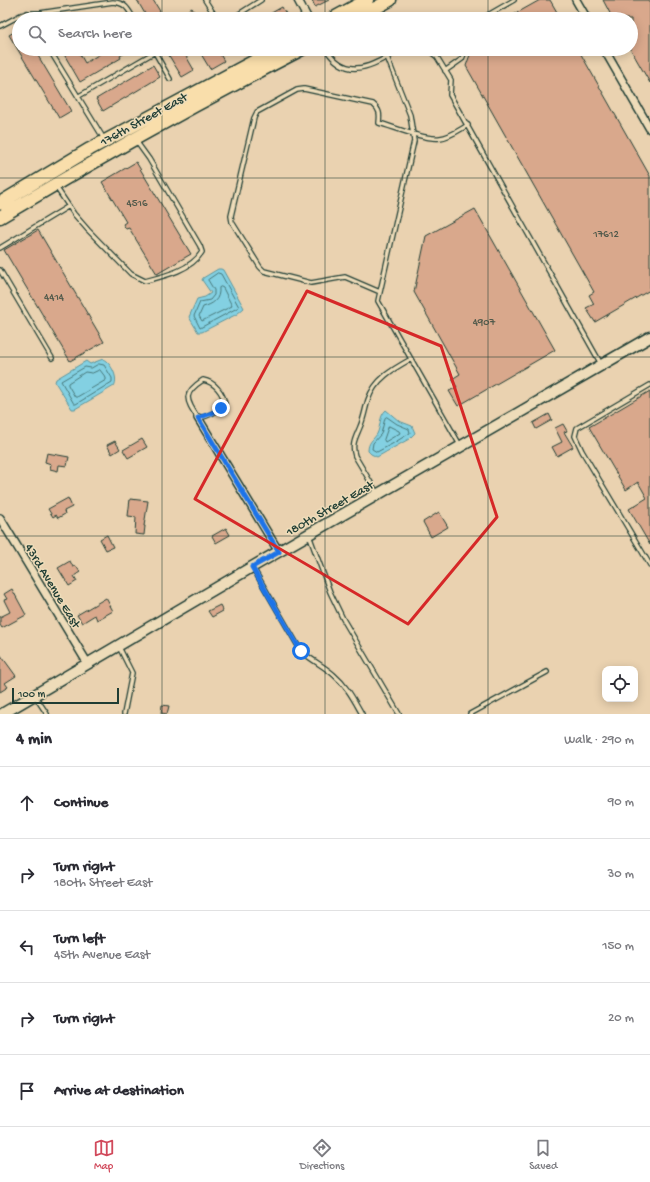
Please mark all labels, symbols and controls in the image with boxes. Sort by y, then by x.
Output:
search box [12,12,638,56]
icon: search [26,23,48,45]
text: Search here [58,25,132,43]
street label: 176th Street East [97,89,192,151]
house number: 4516 [126,198,148,210]
house number: 17612 [592,229,619,241]
house number: 4414 [44,292,65,304]
house number: 4907 [473,317,496,329]
route end [212,399,230,417]
street label: 180th Street East [283,477,378,541]
street label: 43rd Avenue East [21,541,84,633]
route start [292,642,310,660]
map controls [602,666,638,702]
button: locate [602,666,638,702]
scale bar [12,686,119,705]
text: 100 m [18,689,45,701]
text: 4 min [16,730,52,750]
text: Walk · 290 m [564,733,634,748]
icon: ahead [16,792,38,814]
text: Continue [54,794,108,812]
text: 90 m [608,795,634,810]
text: Turn right [54,858,114,876]
icon: right [16,864,38,886]
text: 30 m [608,867,634,882]
text: 180th Street East [54,876,152,891]
text: Turn left [54,930,105,948]
icon: left [16,936,38,958]
text: 150 m [602,939,634,954]
text: 45th Avenue East [54,948,150,963]
icon: right [16,1008,38,1030]
text: Turn right [54,1010,114,1028]
text: 20 m [608,1011,634,1026]
icon: arrive [16,1080,38,1102]
text: Arrive at destination [54,1082,184,1100]
tab: Map [93,1137,115,1173]
tab: Directions [300,1137,344,1173]
tab: Saved [529,1137,557,1173]

